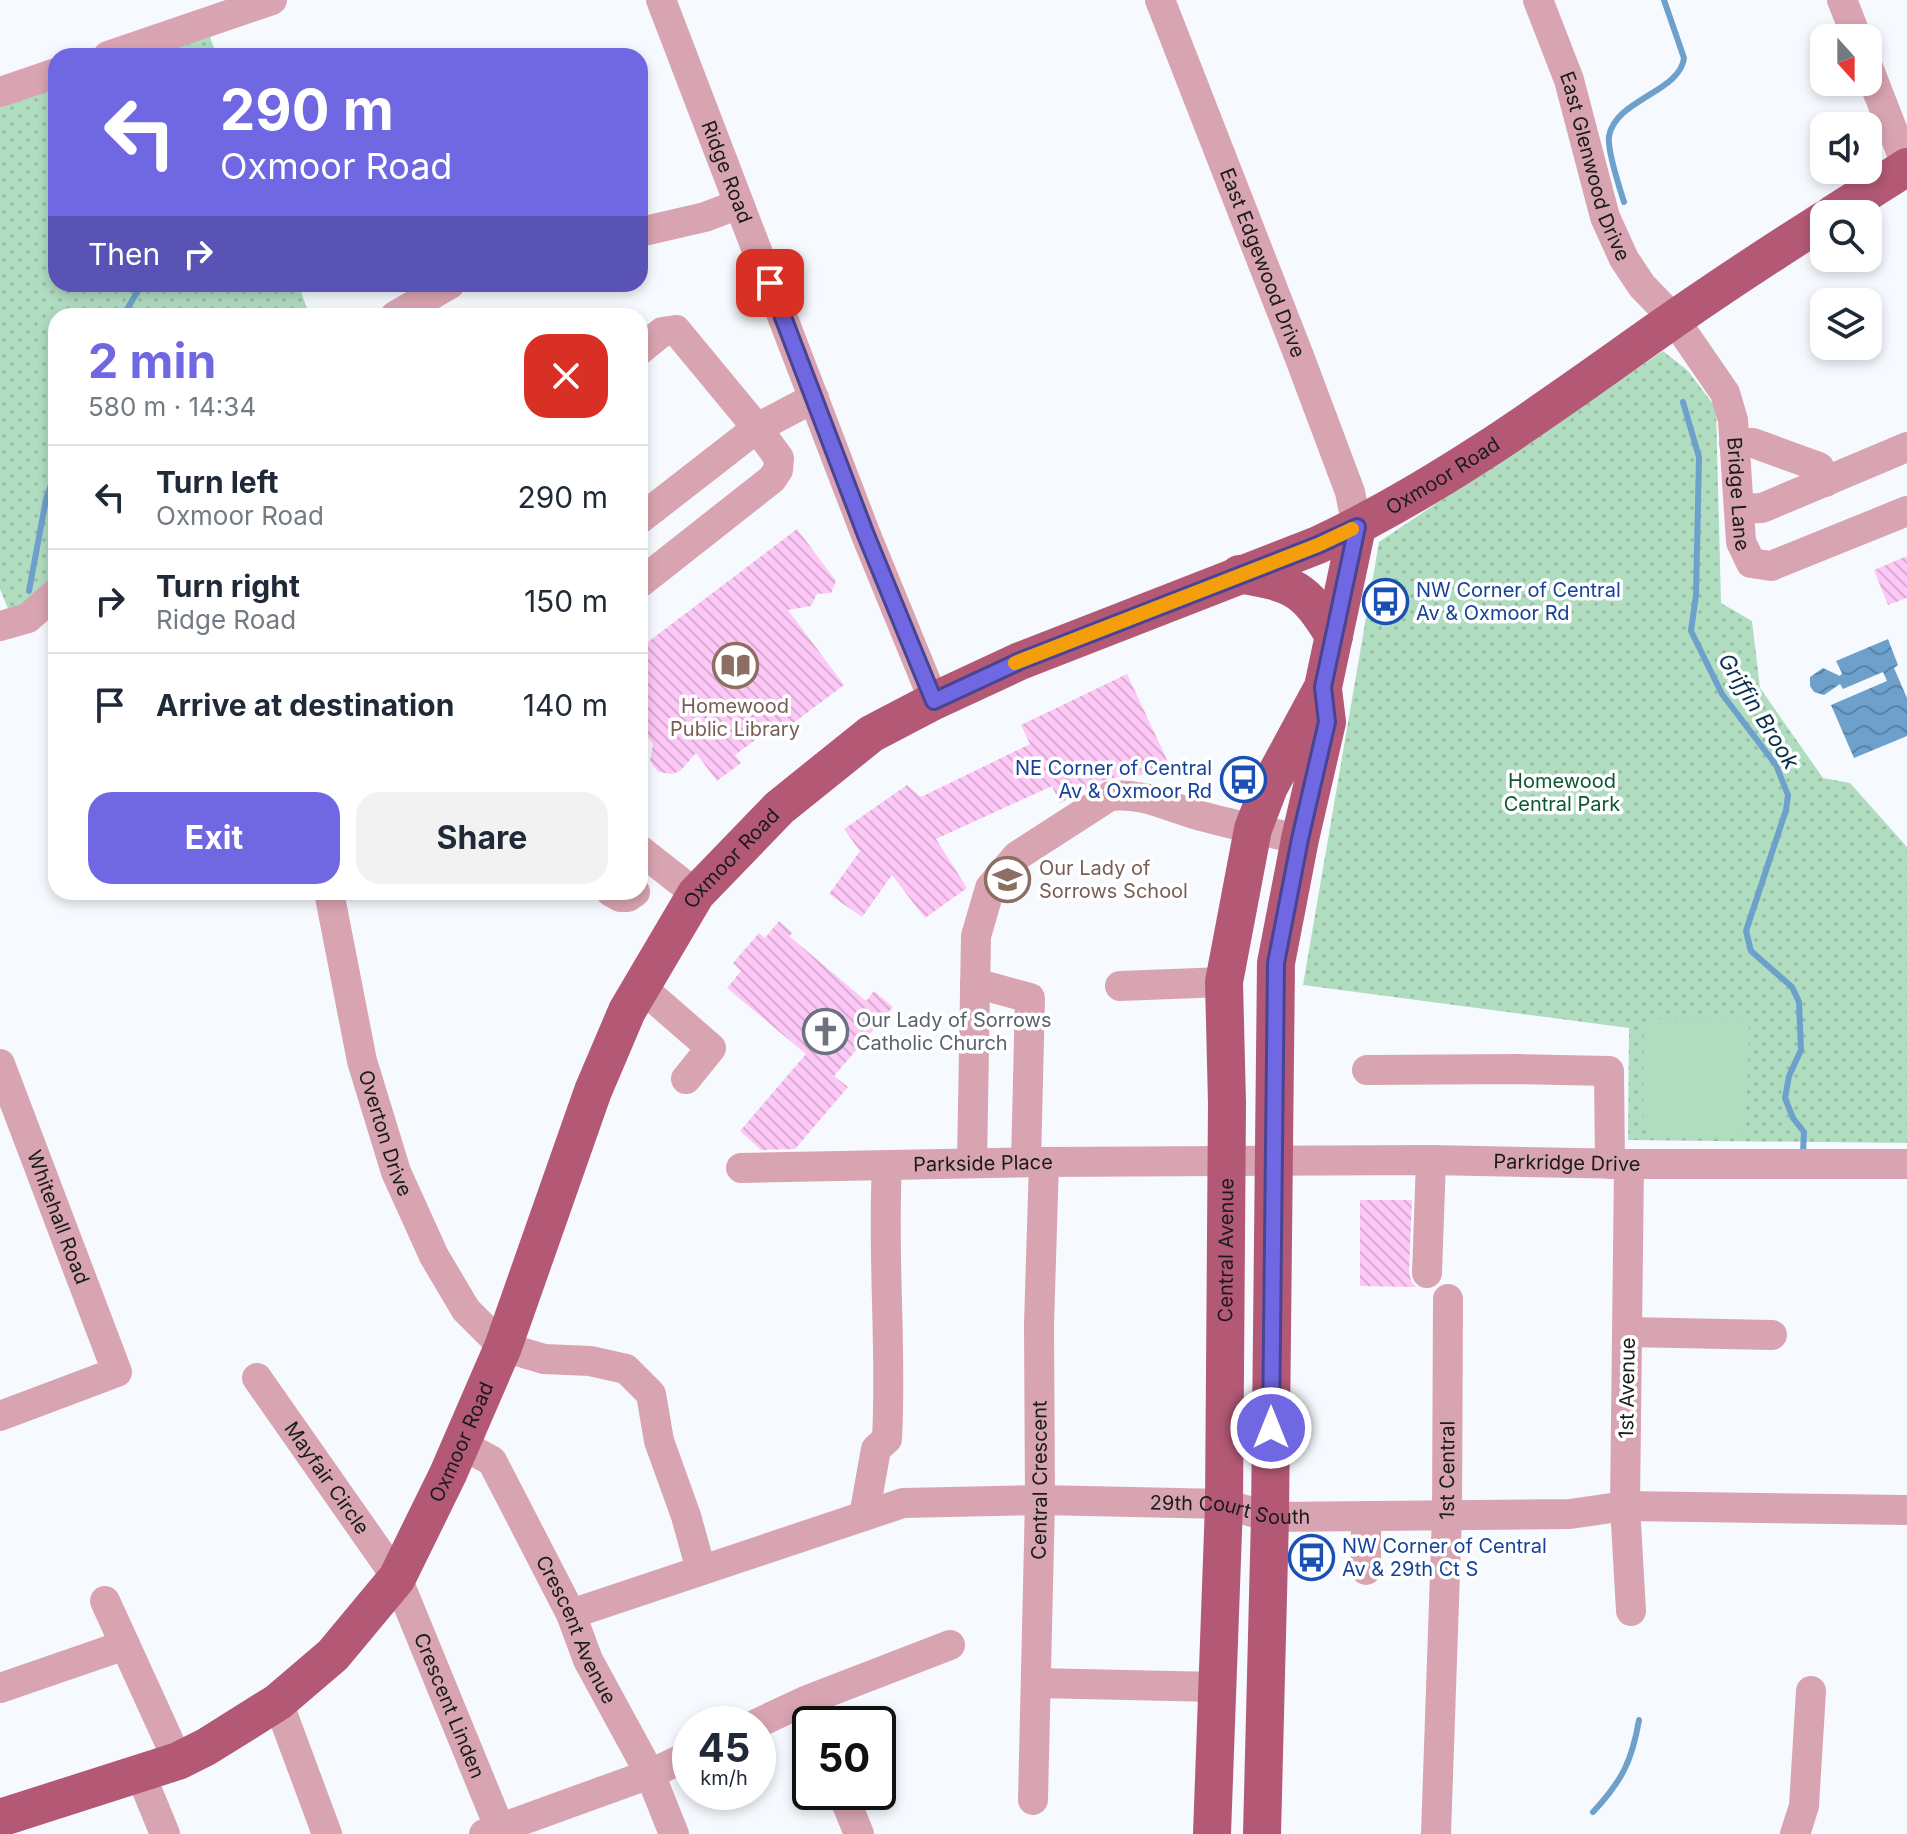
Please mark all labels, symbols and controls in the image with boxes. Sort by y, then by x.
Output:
north arrow [1810,24,1882,96]
map controls [1810,24,1882,360]
street label: East Glenwood Drive [1555,68,1635,265]
text: 290 m [220,76,394,144]
icon: left [88,80,192,184]
button: sound [1810,112,1882,184]
street label: Ridge Road [696,117,757,226]
text: Oxmoor Road [220,144,452,188]
street label: East Edgewood Drive [1215,165,1310,361]
button: search [1810,200,1882,272]
icon: right [176,232,220,276]
text: Then [88,236,160,272]
pin [736,249,804,317]
icon: arrive [748,261,792,305]
button: layers [1810,288,1882,360]
text: 2 min [88,331,216,390]
button: close [524,334,608,418]
text: 580 m · 14:34 [88,391,256,422]
street label: Oxmoor Road [1382,432,1504,520]
street label: Bridge Lane [1722,436,1756,555]
text: Turn left [156,464,278,500]
icon: left [88,475,132,519]
text: 290 m [517,479,608,515]
text: Oxmoor Road [156,500,324,531]
text: Turn right [156,568,300,604]
bus stop icon: NW Corner of Central Av & Oxmoor Rd [1361,578,1409,626]
place label: NW Corner of Central Av & Oxmoor Rd [1416,578,1621,625]
icon: right [88,579,132,623]
text: 150 m [524,583,608,619]
text: Ridge Road [156,604,296,635]
library icon: Homewood Public Library [711,642,759,690]
water label: Griffin Brook [1713,648,1805,774]
icon: arrive [88,683,132,727]
text: Arrive at destination [156,687,454,723]
text: 140 m [523,687,608,723]
place label: Homewood Public Library [670,694,800,741]
bus stop icon: NE Corner of Central Av & Oxmoor Rd [1219,755,1267,803]
place label: NE Corner of Central Av & Oxmoor Rd [1015,756,1212,803]
park label: Homewood Central Park [1504,769,1620,816]
button: Exit [88,792,340,884]
button: Share [356,792,608,884]
street label: Oxmoor Road [678,803,784,913]
school or university icon: Our Lady of Sorrows School [984,856,1032,904]
place label: Our Lady of Sorrows School [1039,856,1188,903]
church icon: Our Lady of Sorrows Catholic Church [801,1007,849,1055]
place label: Our Lady of Sorrows Catholic Church [856,1008,1051,1055]
street label: Overton Drive [354,1067,417,1200]
street label: Whitehall Road [22,1147,94,1287]
street label: Parkridge Drive [1493,1149,1640,1176]
street label: Parkside Place [913,1150,1053,1177]
street label: Central Avenue [1213,1178,1238,1322]
street label: 1st Avenue [1614,1337,1640,1439]
street label: Oxmoor Road [424,1378,498,1506]
position arrow [1229,1386,1313,1470]
street label: Central Crescent [1027,1400,1052,1560]
street label: Mayfair Circle [279,1417,374,1539]
street label: 1st Central [1435,1421,1459,1520]
street label: 29th Court South [1149,1490,1310,1529]
bus stop icon: NW Corner of Central Av & 29th Ct S [1287,1533,1335,1581]
place label: NW Corner of Central Av & 29th Ct S [1342,1534,1547,1581]
street label: Crescent Avenue [531,1551,621,1708]
street label: Crescent Linden [409,1629,490,1782]
speed limit sign: 50 [792,1706,896,1810]
text: 45 [698,1723,750,1772]
text: km/h [700,1766,748,1790]

